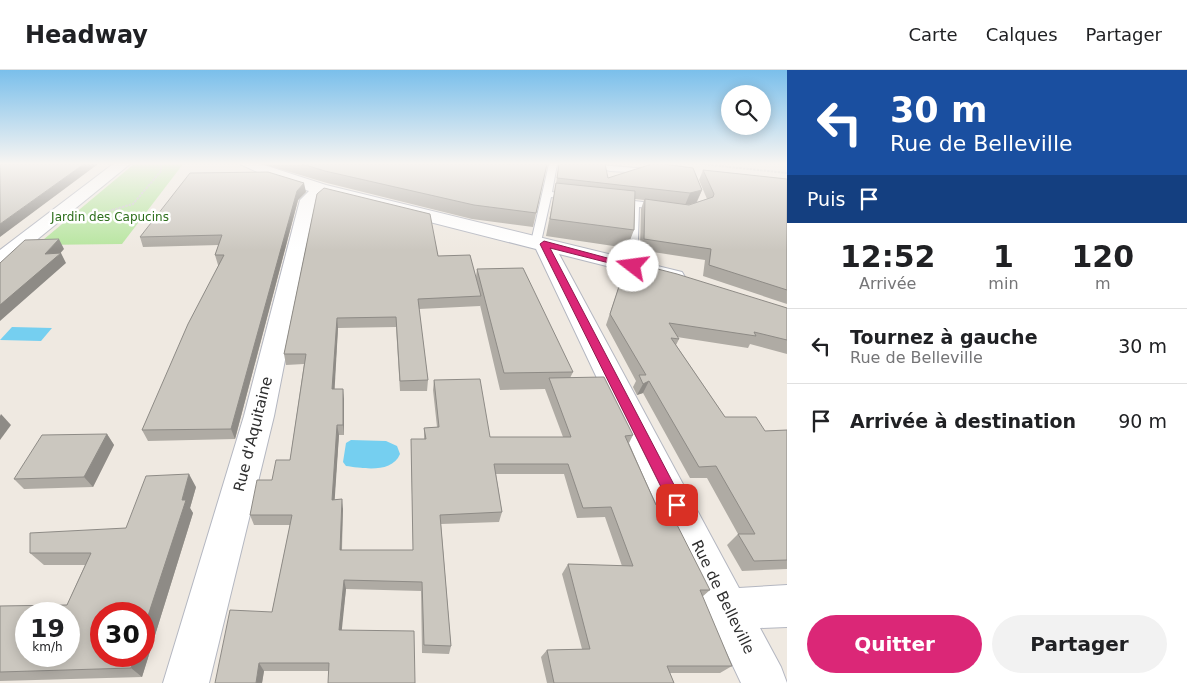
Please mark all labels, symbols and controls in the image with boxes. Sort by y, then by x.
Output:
text: Headway [25,21,148,49]
text: Carte [909,24,958,45]
text: Calques [986,24,1058,45]
text: Partager [1086,24,1162,45]
map controls [721,85,771,135]
button: search [721,85,771,135]
icon: left [807,90,872,155]
text: 30 m [890,90,987,130]
text: Rue de Belleville [890,131,1073,156]
icon: arrive [855,185,883,213]
text: Puis [807,188,845,210]
park label: Jardin des Capucins [50,210,169,224]
position arrow [606,239,658,291]
text: 12:52 [840,239,935,274]
text: 1 [993,239,1014,274]
text: 120 [1071,239,1134,274]
text: Arrivée [859,274,916,293]
text: min [988,274,1019,293]
text: m [1095,274,1111,293]
text: Tournez à gauche [850,326,1038,348]
icon: left [807,332,835,360]
text: 30 m [1118,335,1167,357]
text: Rue de Belleville [850,348,983,367]
street label: Rue d'Aquitaine [230,375,276,493]
icon: arrive [807,407,835,435]
text: Arrivée à destination [850,410,1076,432]
text: 90 m [1118,410,1167,432]
pin [656,484,698,526]
icon: arrive [663,491,691,519]
street label: Rue de Belleville [688,537,758,657]
speed limit sign: 30 [90,602,155,667]
text: 19 [30,614,65,643]
button: Quitter [807,615,982,673]
button: Partager [992,615,1167,673]
text: km/h [32,640,63,654]

